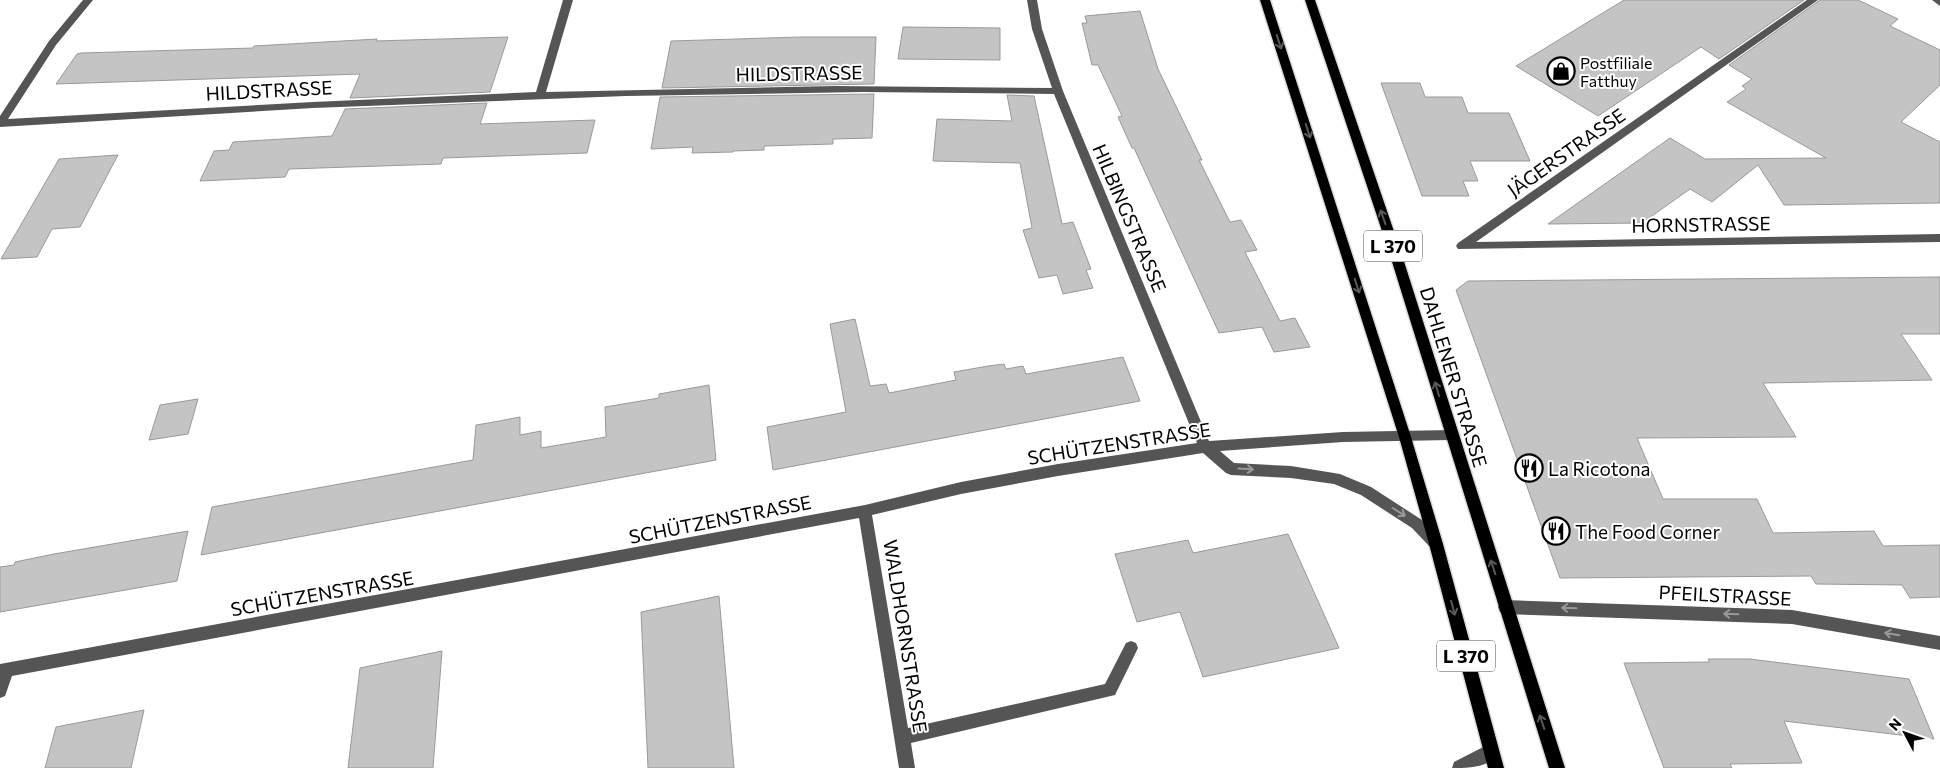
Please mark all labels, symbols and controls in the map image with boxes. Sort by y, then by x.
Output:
one-way arrow [1275,34,1284,50]
place label: Postfiliale Fatthuy [1580,53,1652,90]
shop icon: Postfiliale Fatthuy [1546,56,1576,86]
street label: HILDSTRASSE [735,60,863,86]
street label: HILDSTRASSE [205,75,333,105]
street label: JÄGERSTRASSE [1503,103,1629,201]
one-way arrow [1303,123,1313,139]
street label: HILBINGSTRASSE [1088,140,1172,296]
one-way arrow [1378,209,1387,225]
street label: HORNSTRASSE [1631,211,1771,237]
road number: L 370 [1364,230,1422,262]
one-way arrow [1353,278,1362,294]
street label: DAHLENER STRASSE [1416,284,1492,470]
one-way arrow [1431,381,1441,397]
street label: SCHÜTZENSTRASSE [1026,417,1212,469]
restaurant icon: La Ricotona [1514,453,1544,483]
place label: La Ricotona [1548,457,1651,480]
one-way arrow [1238,465,1254,474]
street label: SCHÜTZENSTRASSE [627,490,813,548]
one-way arrow [1391,508,1405,518]
restaurant icon: The Food Corner [1541,516,1571,546]
place label: The Food Corner [1575,520,1720,543]
street label: WALDHORNSTRASSE [879,538,933,734]
one-way arrow [1487,559,1497,575]
street label: SCHÜTZENSTRASSE [229,566,415,620]
street label: PFEILSTRASSE [1658,580,1792,610]
one-way arrow [1449,600,1458,616]
one-way arrow [1561,603,1577,613]
one-way arrow [1723,610,1739,619]
one-way arrow [1884,629,1900,639]
road number: L 370 [1437,640,1495,671]
north arrow [1880,708,1930,758]
one-way arrow [1537,714,1546,730]
text: N [1885,715,1905,734]

